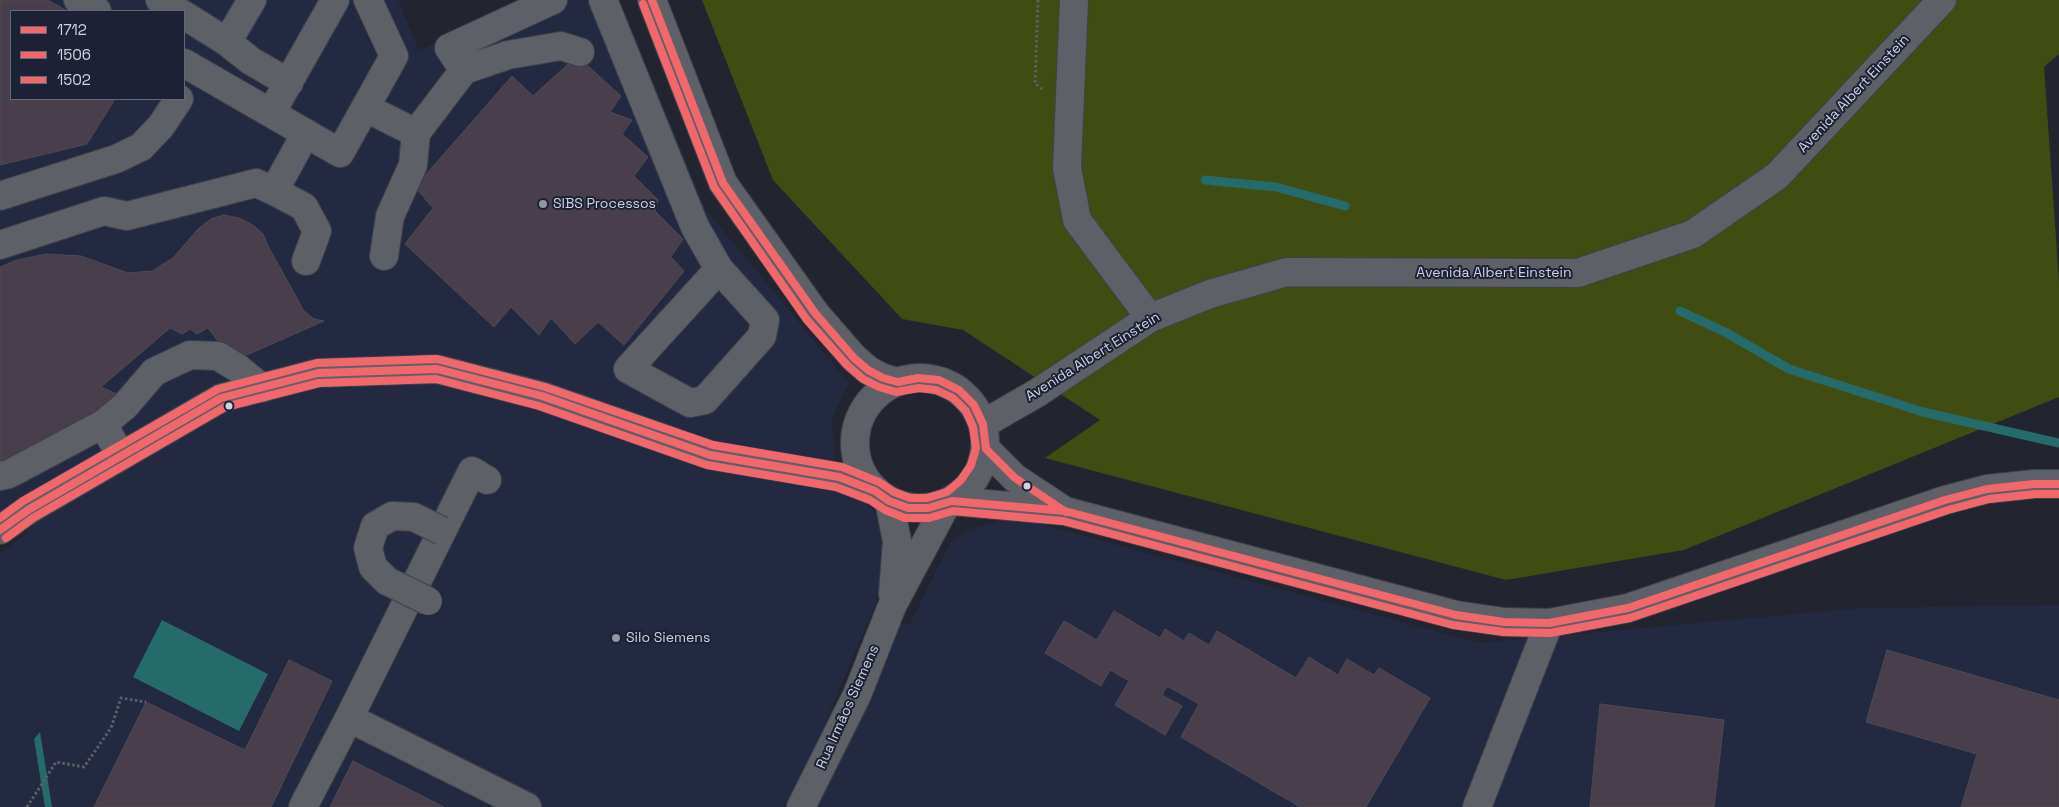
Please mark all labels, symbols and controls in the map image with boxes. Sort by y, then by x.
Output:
legend [10,10,185,100]
text: 1712 [57,20,87,39]
street label: Avenida Albert Einstein [1795,31,1913,157]
text: 1506 [57,45,91,64]
text: 1502 [57,70,91,89]
place label: SIBS Processos [553,196,656,212]
marker: SIBS Processos [537,198,549,210]
street label: Avenida Albert Einstein [1416,265,1572,281]
street label: Avenida Albert Einstein [1023,309,1163,405]
unlabelled marker [224,401,234,411]
unlabelled marker [1022,481,1032,491]
place label: Silo Siemens [626,630,710,646]
marker: Silo Siemens [610,632,622,644]
street label: Rua Irmãos Siemens [813,642,883,772]

